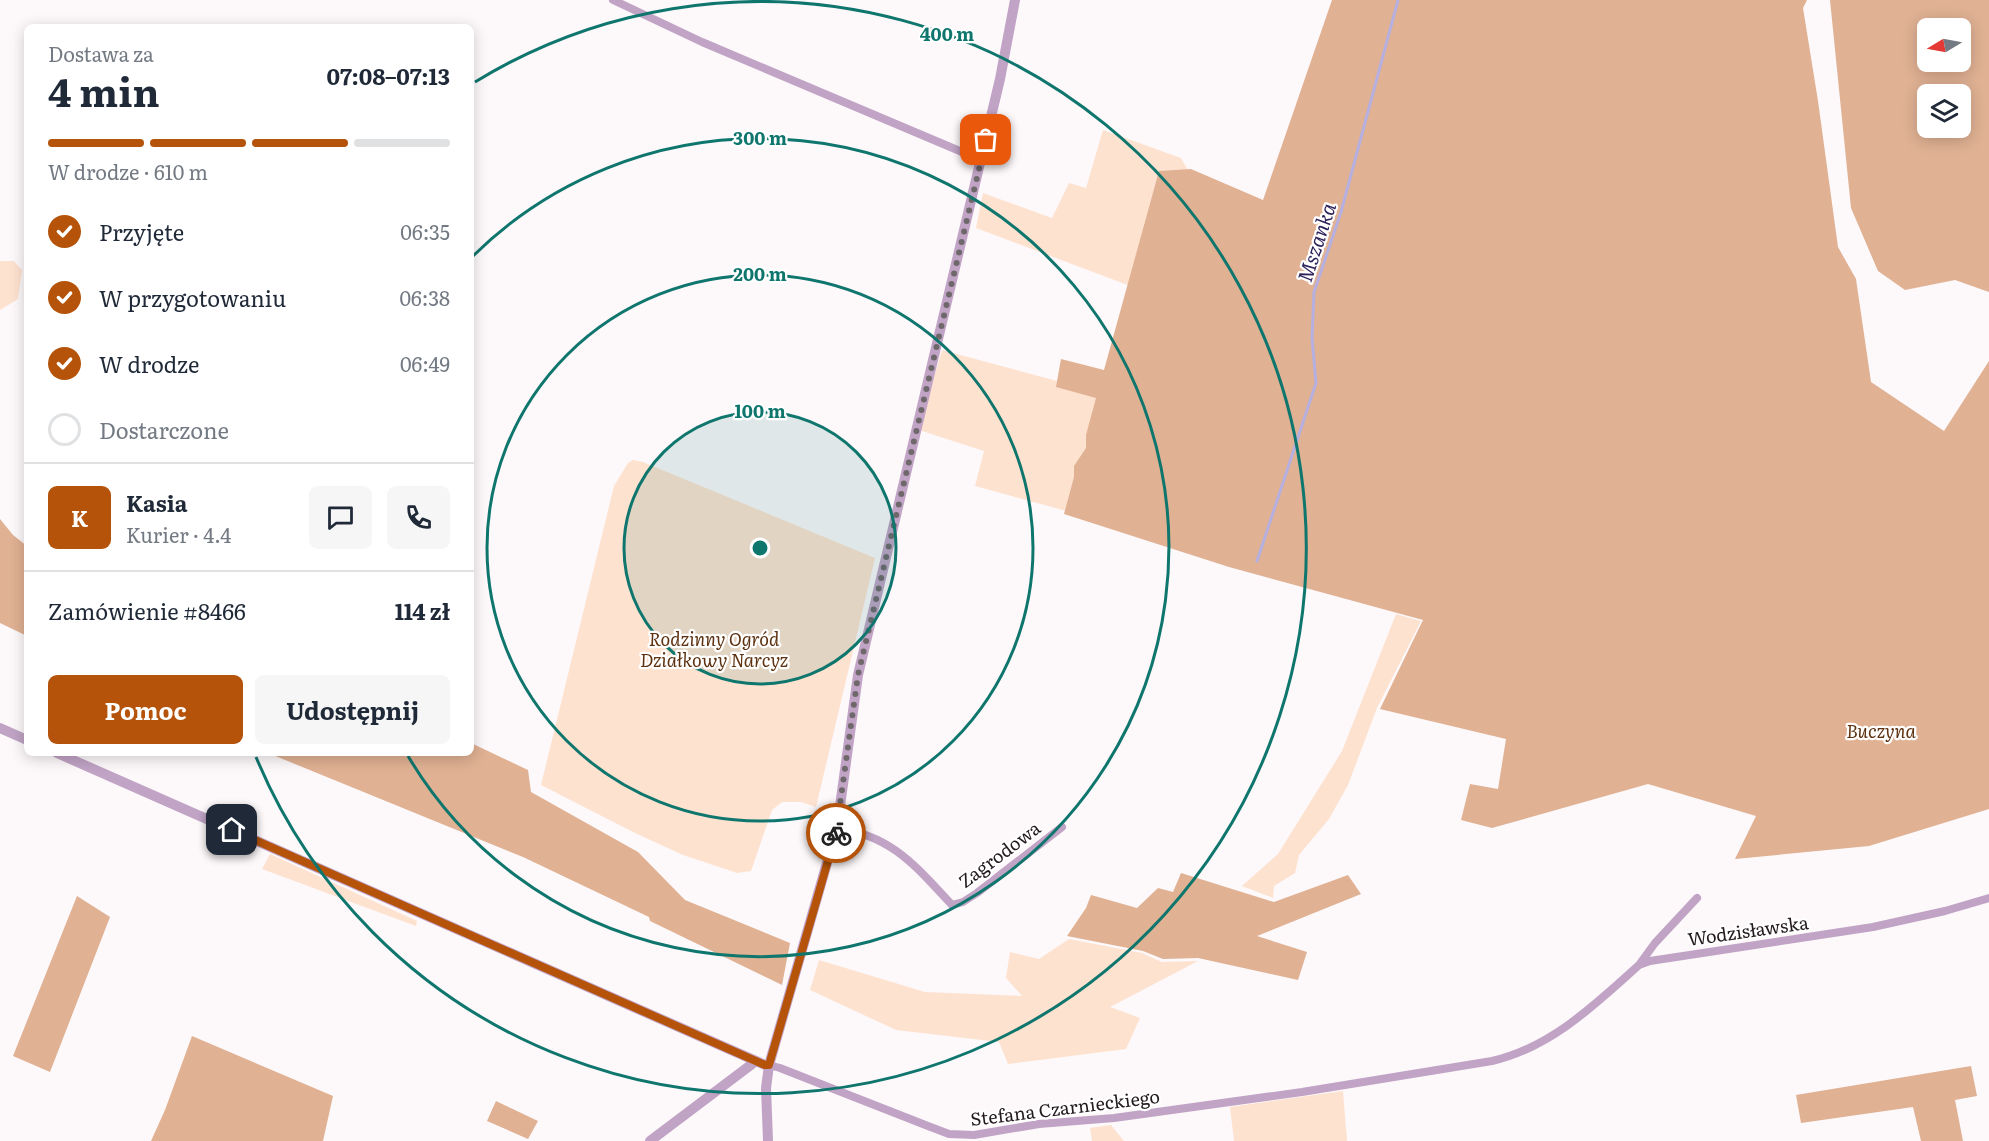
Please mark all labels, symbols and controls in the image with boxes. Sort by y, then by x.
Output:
north arrow [1917,18,1971,72]
map controls [1917,18,1971,138]
text: 400 m [920,20,974,47]
text: Dostawa za [48,38,154,68]
text: 07:08–07:13 [327,59,450,92]
text: 4 min [48,61,160,119]
button: layers [1917,84,1971,138]
pin [960,114,1011,165]
icon: bag [969,123,1002,156]
text: 300 m [733,124,787,151]
text: W drodze · 610 m [48,156,208,186]
water label: Mszanka [1288,198,1342,285]
icon: check [48,215,81,248]
text: Przyjęte [99,215,184,248]
text: 06:35 [400,216,450,246]
text: 200 m [733,260,787,287]
icon: check [48,281,81,314]
text: W przygotowaniu [99,281,286,314]
text: 06:38 [399,282,450,312]
icon: check [48,347,81,380]
text: W drodze [99,347,199,380]
text: 06:49 [400,348,450,378]
text: 100 m [734,397,786,424]
text: Dostarczone [99,413,229,446]
text: Kasia [126,486,187,519]
button: chat [309,486,372,549]
button: phone [387,486,450,549]
text: K [71,501,88,534]
text: Kurier · 4.4 [126,519,231,549]
centre of rings [750,538,770,558]
text: Zamówienie #8466 [48,594,246,627]
text: 114 zł [395,594,450,627]
park label: Rodzinny Ogród Działkowy Narcyz [640,625,789,673]
button: Pomoc [48,675,243,744]
button: Udostępnij [255,675,450,744]
park label: Buczyna [1846,717,1916,744]
courier [806,803,866,863]
pin [206,804,257,855]
icon: home [215,813,248,846]
street label: Zagrodowa [952,814,1046,894]
icon: bike [820,817,853,850]
street label: Wodzisławska [1686,908,1810,952]
street label: Stefana Czarnieckiego [969,1082,1161,1132]

